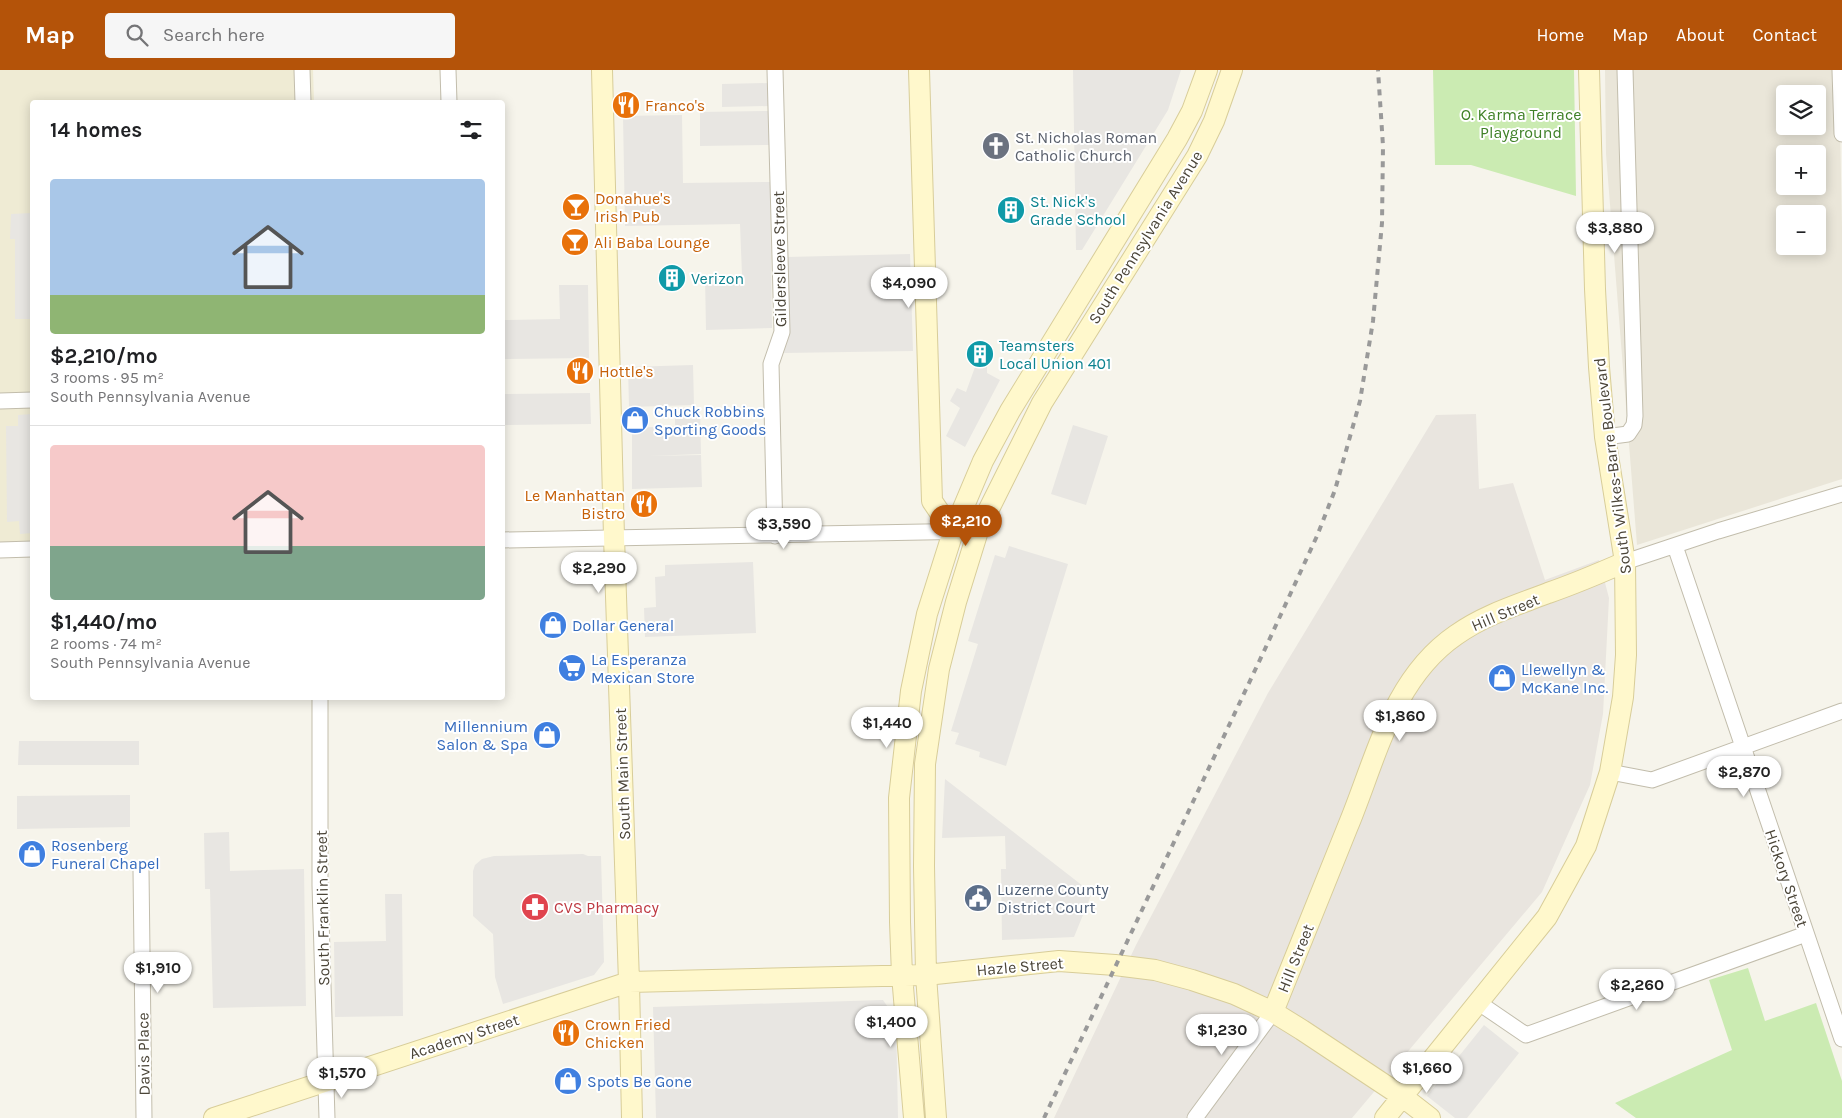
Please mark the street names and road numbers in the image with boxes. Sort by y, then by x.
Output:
street label: South Pennsylvania Avenue [1084,147,1207,327]
street label: Gildersleeve Street [769,191,790,327]
street label: South Wilkes-Barre Boulevard [1590,357,1635,575]
street label: Hill Street [1468,590,1542,635]
street label: South Main Street [611,708,634,840]
street label: Hickory Street [1761,827,1812,930]
street label: South Franklin Street [312,830,333,986]
street label: Hill Street [1273,921,1318,995]
street label: Hazle Street [976,953,1064,980]
street label: Academy Street [407,1010,521,1063]
street label: Davis Place [133,1012,154,1096]

